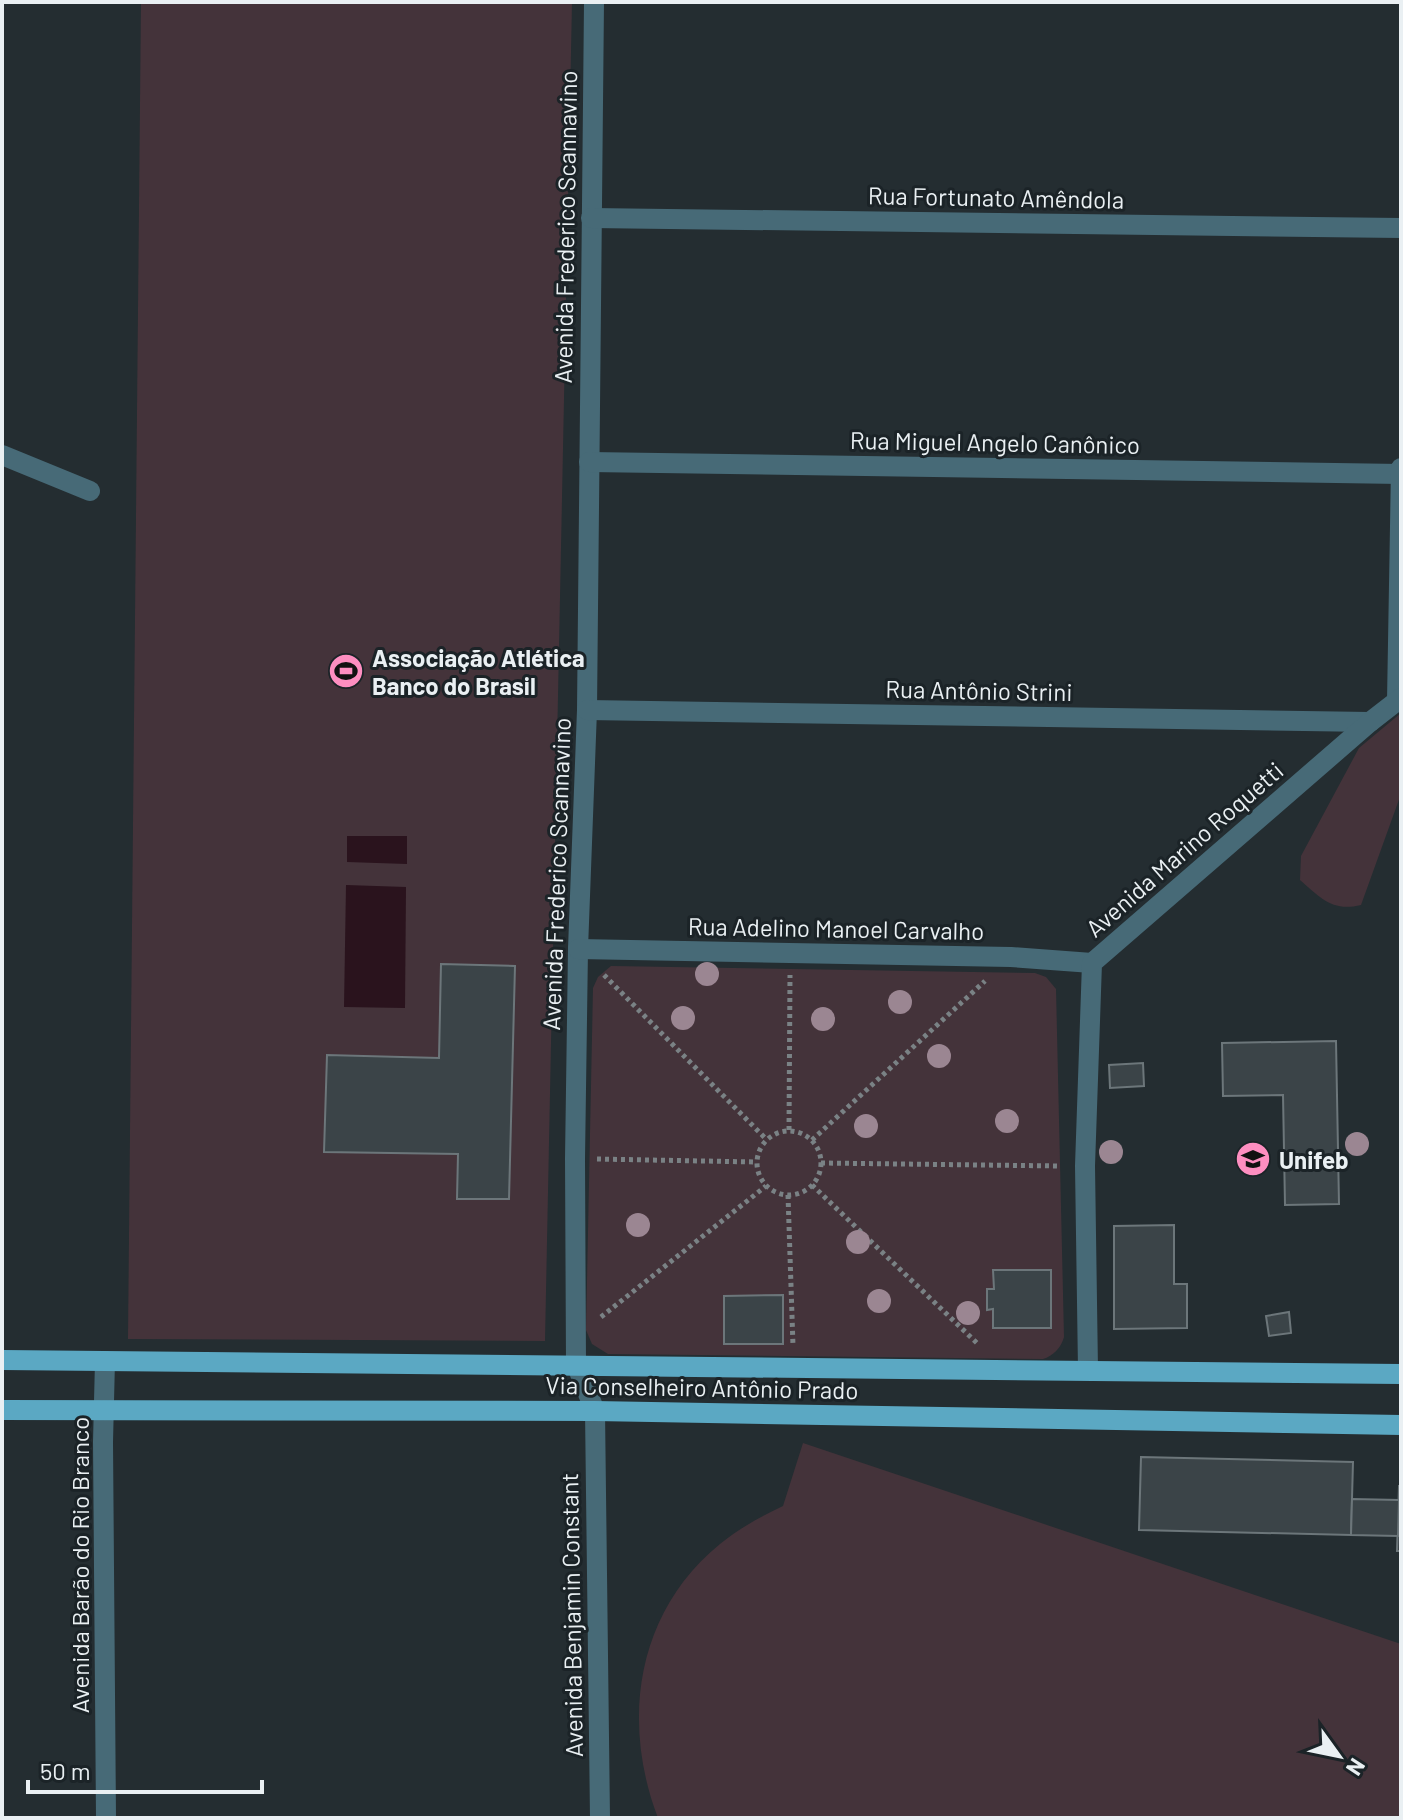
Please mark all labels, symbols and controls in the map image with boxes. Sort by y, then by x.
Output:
street label: Avenida Frederico Scannavino [548,70,582,384]
street label: Rua Fortunato Amêndola [868,180,1124,214]
street label: Rua Miguel Angelo Canônico [850,425,1140,459]
place label: Associação Atlética Banco do Brasil [372,643,585,700]
sports icon: Associação Atlética Banco do Brasil [327,652,365,690]
street label: Rua Antônio Strini [885,674,1073,706]
street label: Avenida Frederico Scannavino [536,717,576,1031]
street label: Avenida Marino Roquetti [1079,755,1289,943]
street label: Rua Adelino Manoel Carvalho [688,911,984,945]
school or university icon: Unifeb [1234,1140,1272,1178]
place label: Unifeb [1279,1145,1349,1174]
street label: Via Conselheiro Antônio Prado [545,1370,859,1404]
street label: Avenida Barão do Rio Branco [65,1417,94,1713]
street label: Avenida Benjamin Constant [554,1473,588,1757]
north arrow [1299,1716,1379,1796]
scale bar [28,1744,262,1794]
text: N [1342,1754,1372,1781]
text: 50 m [40,1756,91,1785]

